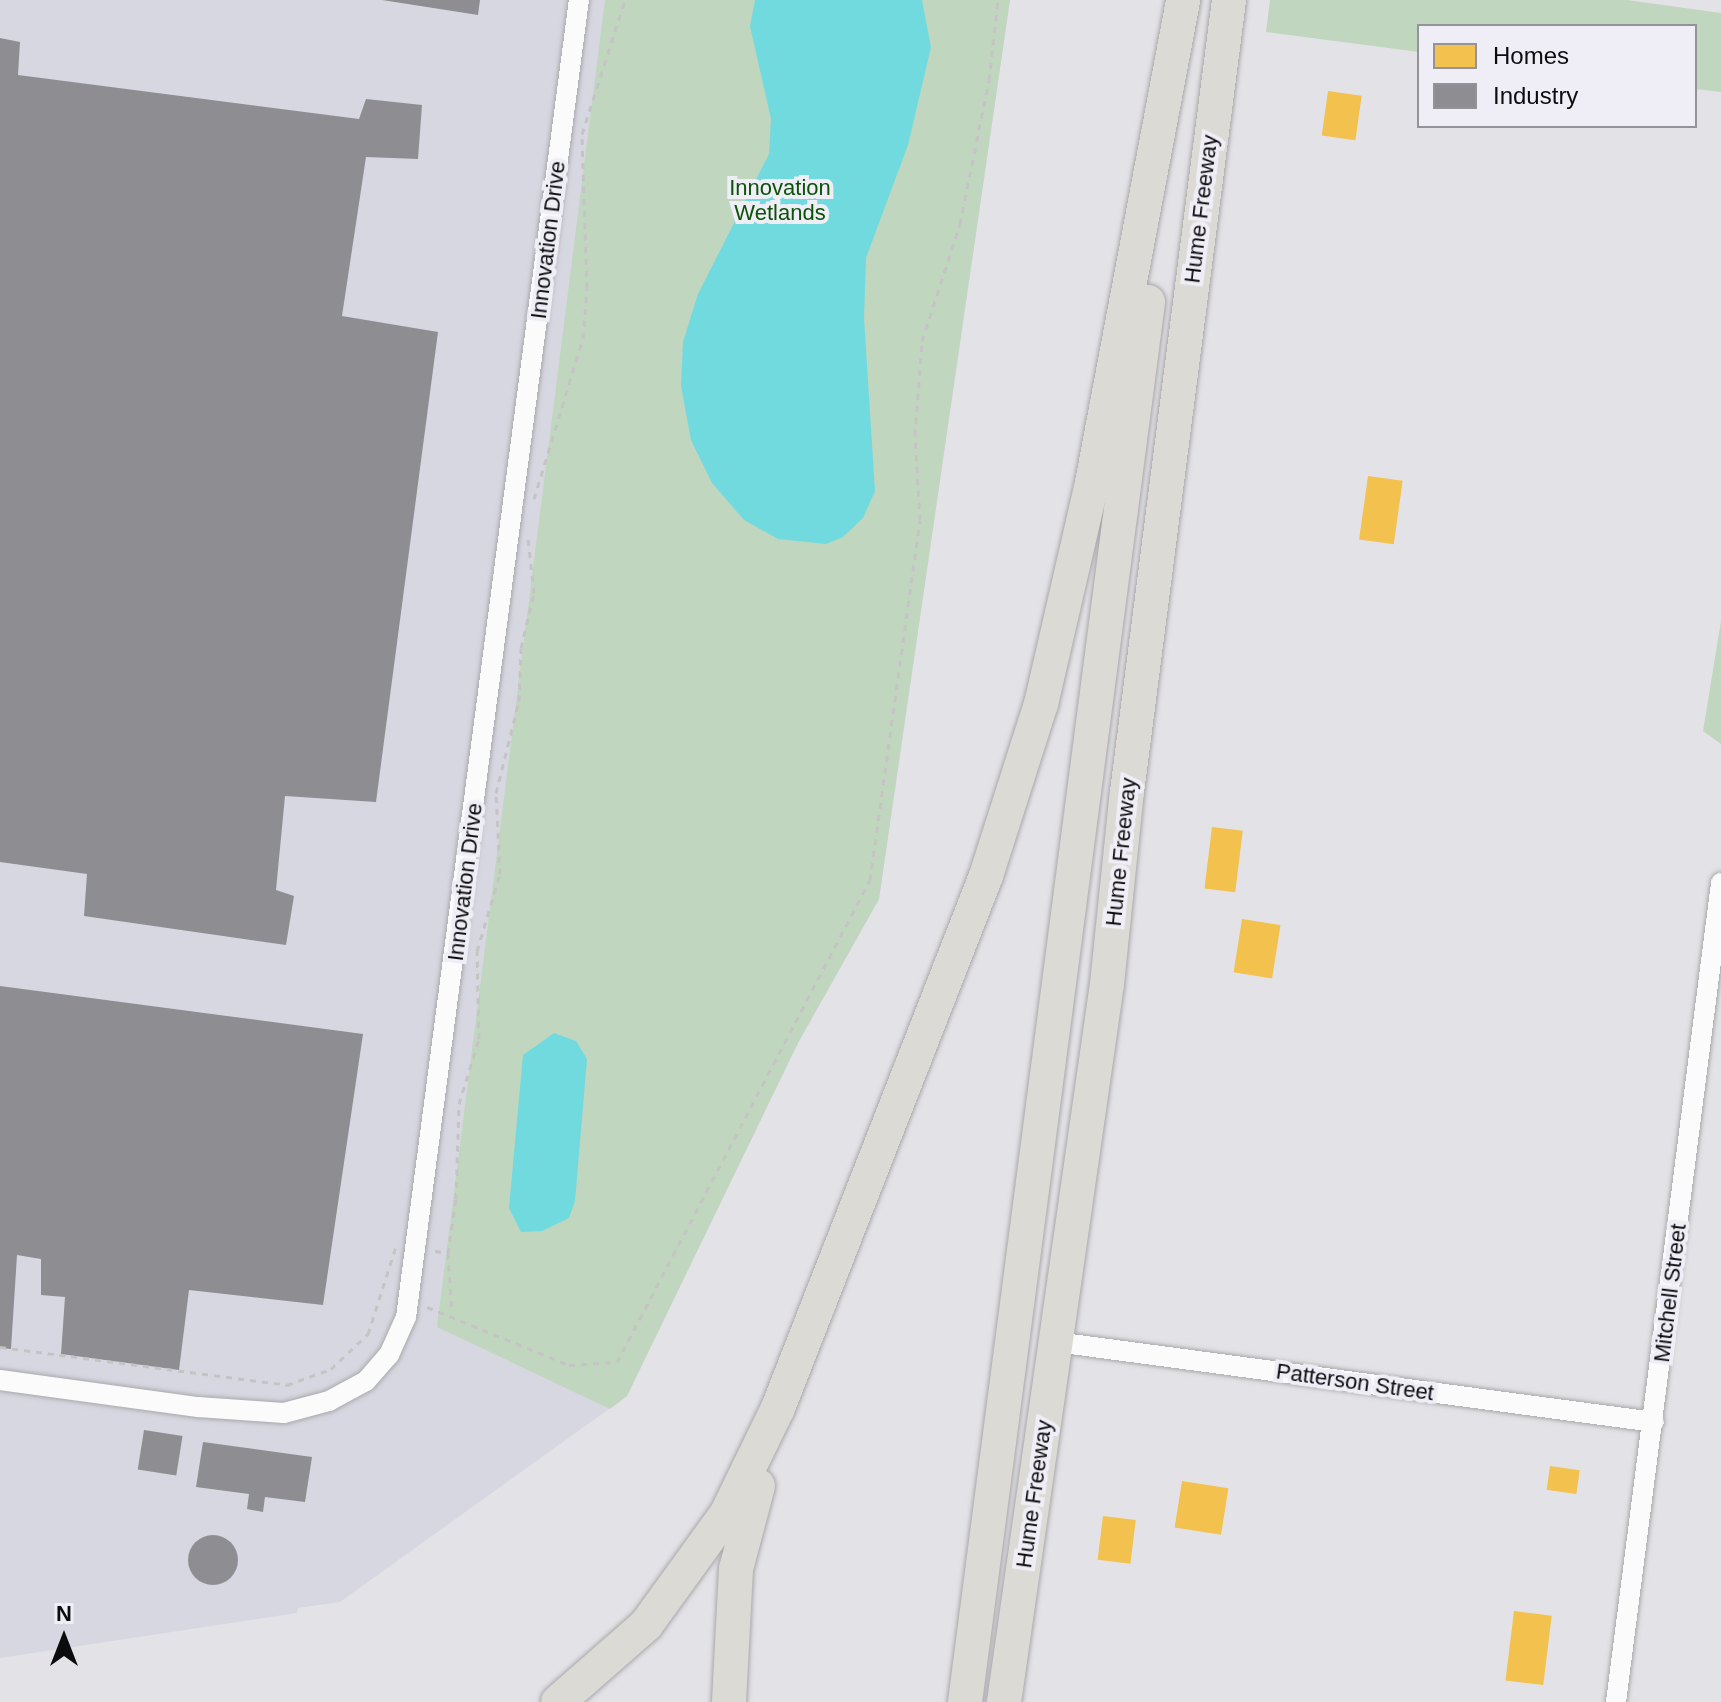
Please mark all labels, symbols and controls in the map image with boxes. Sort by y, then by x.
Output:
legend [1417,24,1697,128]
text: Homes [1493,42,1569,69]
text: Industry [1493,82,1578,109]
street label: Hume Freeway [1179,133,1223,285]
street label: Innovation Drive [525,159,571,321]
park label: Innovation Wetlands [729,174,831,226]
street label: Hume Freeway [1100,776,1142,928]
street label: Innovation Drive [442,801,488,963]
street label: Mitchell Street [1648,1222,1692,1364]
street label: Patterson Street [1274,1358,1436,1406]
street label: Hume Freeway [1011,1418,1057,1570]
north arrow [24,1598,104,1678]
text: N [56,1601,72,1626]

